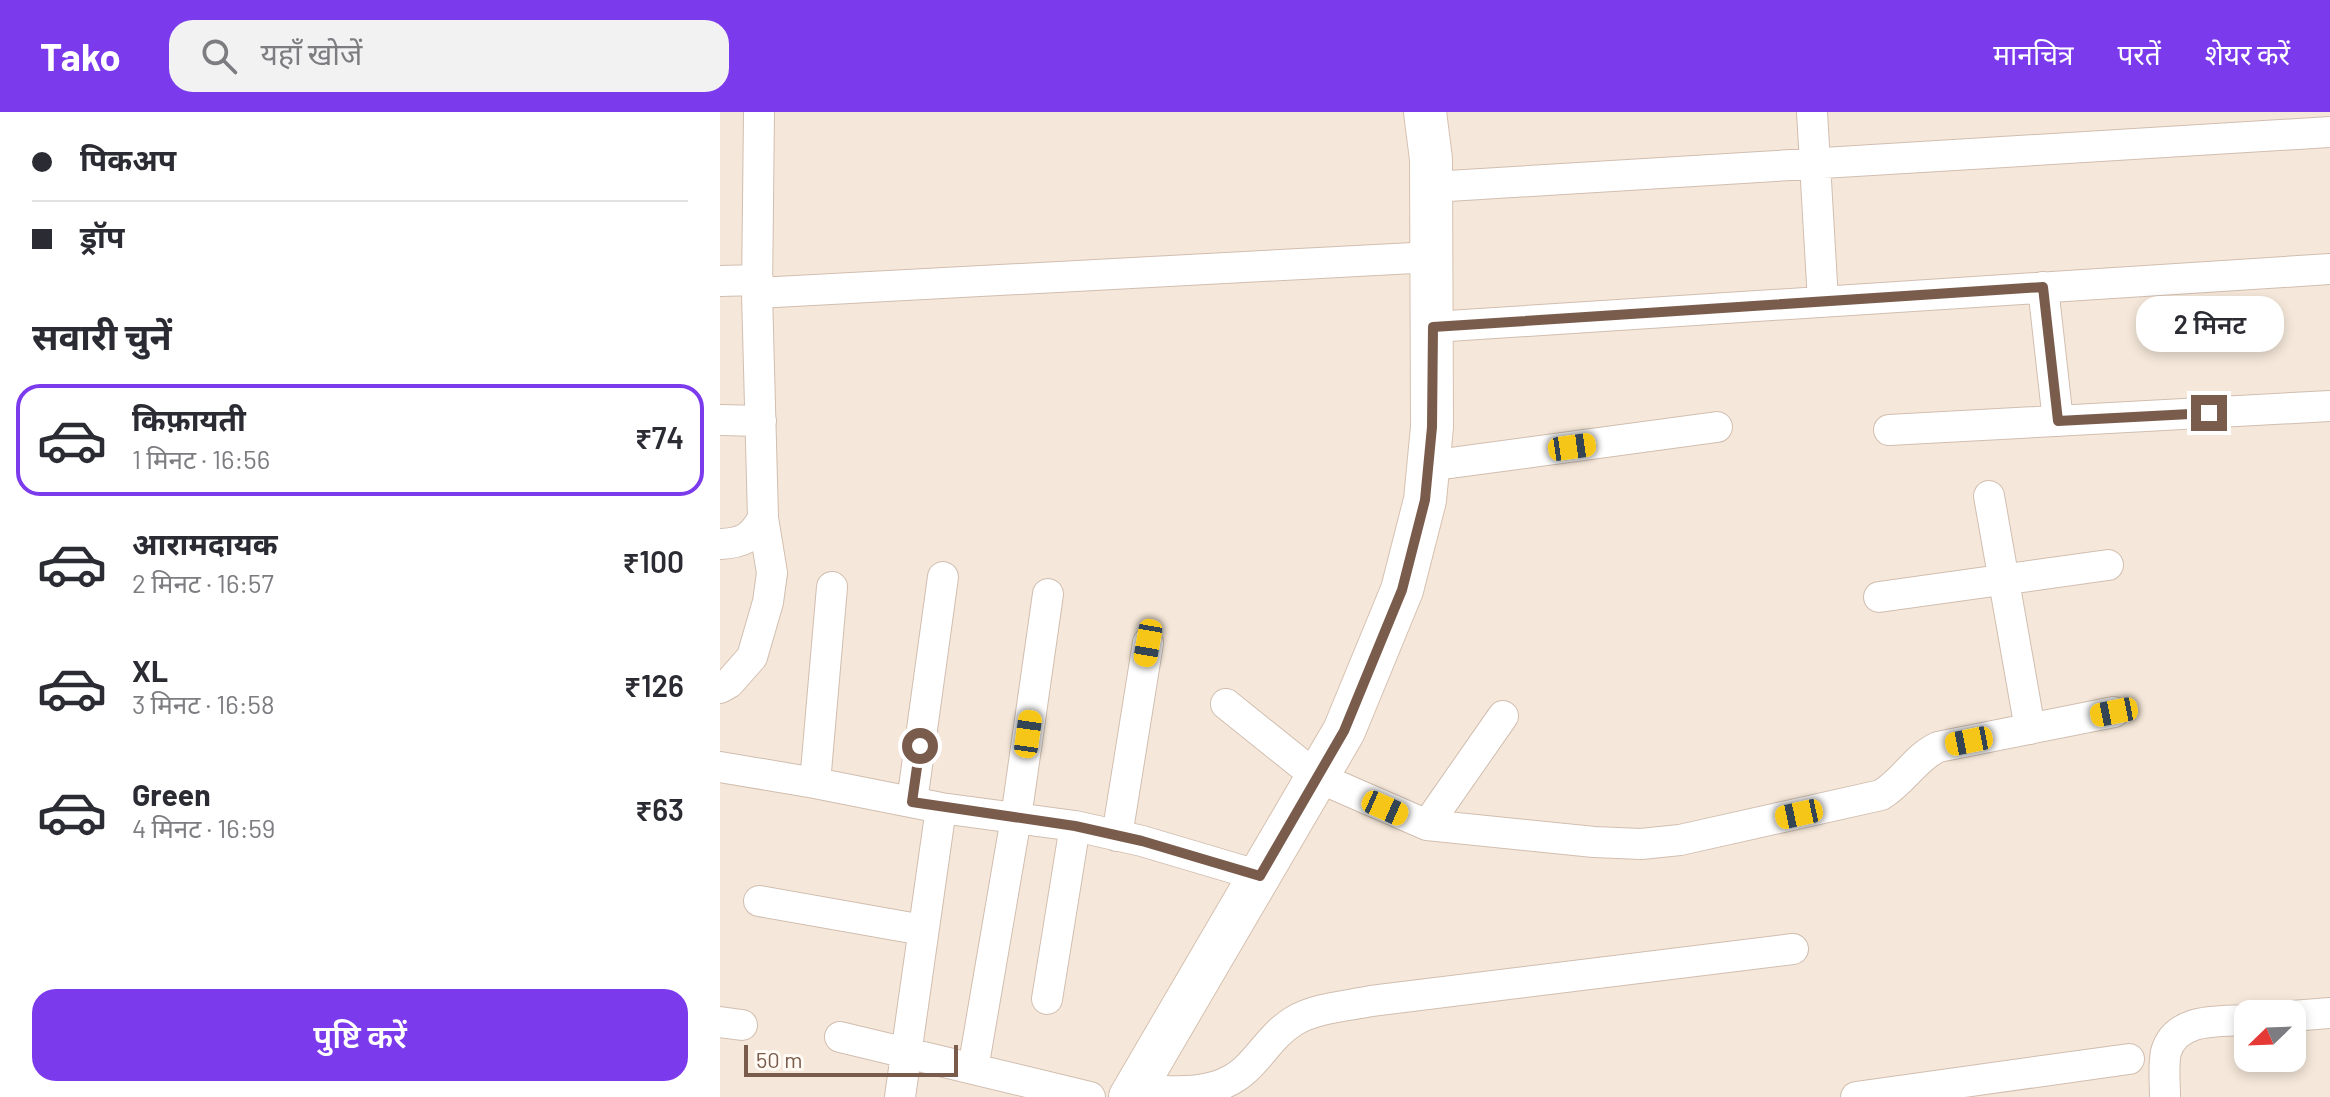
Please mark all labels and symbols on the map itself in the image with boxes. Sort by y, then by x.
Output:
callout: 2 मिनट [2135,297,2283,353]
route end [2191,395,2227,431]
car [1547,432,1597,462]
car [1132,617,1164,669]
car [2088,696,2140,728]
car [1013,709,1043,759]
car [1943,725,1995,757]
route start [902,728,938,764]
car [1358,787,1412,829]
car [1773,797,1825,831]
north arrow [2234,1000,2306,1072]
scale bar [744,1041,958,1077]

